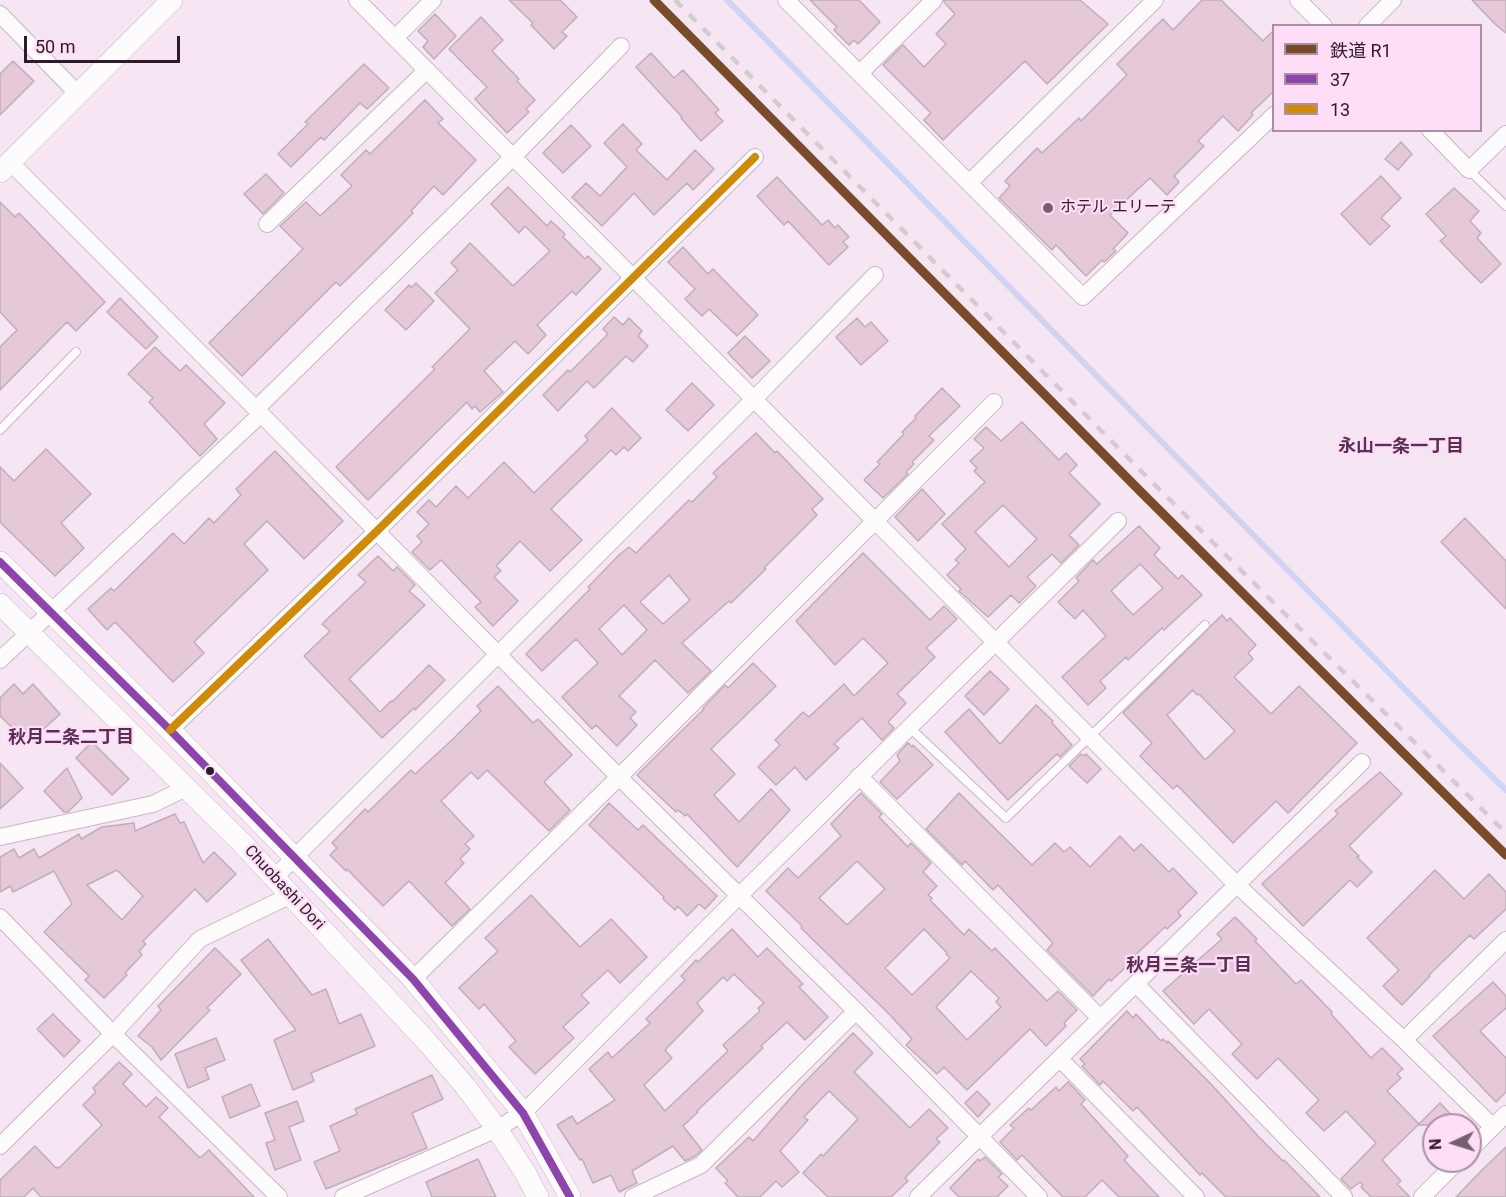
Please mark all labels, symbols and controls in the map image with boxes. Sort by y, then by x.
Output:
scale bar [27,24,183,62]
legend [1272,24,1482,132]
text: 50 m [35,36,75,57]
text: 鉄道 R1 [1330,40,1392,61]
text: 37 [1330,69,1350,90]
text: 13 [1330,99,1350,120]
place label: ホテル エリーテ [1060,198,1176,218]
marker: ホテル エリーテ [1041,201,1055,215]
district label: 永山一条一丁目 [1338,436,1464,458]
district label: 秋月二条二丁目 [8,727,134,749]
unlabelled marker [204,765,216,777]
street label: Chuobashi Dori [240,842,328,934]
district label: 秋月三条一丁目 [1126,955,1252,977]
north arrow [1422,1113,1482,1173]
text: N [1426,1138,1445,1150]

